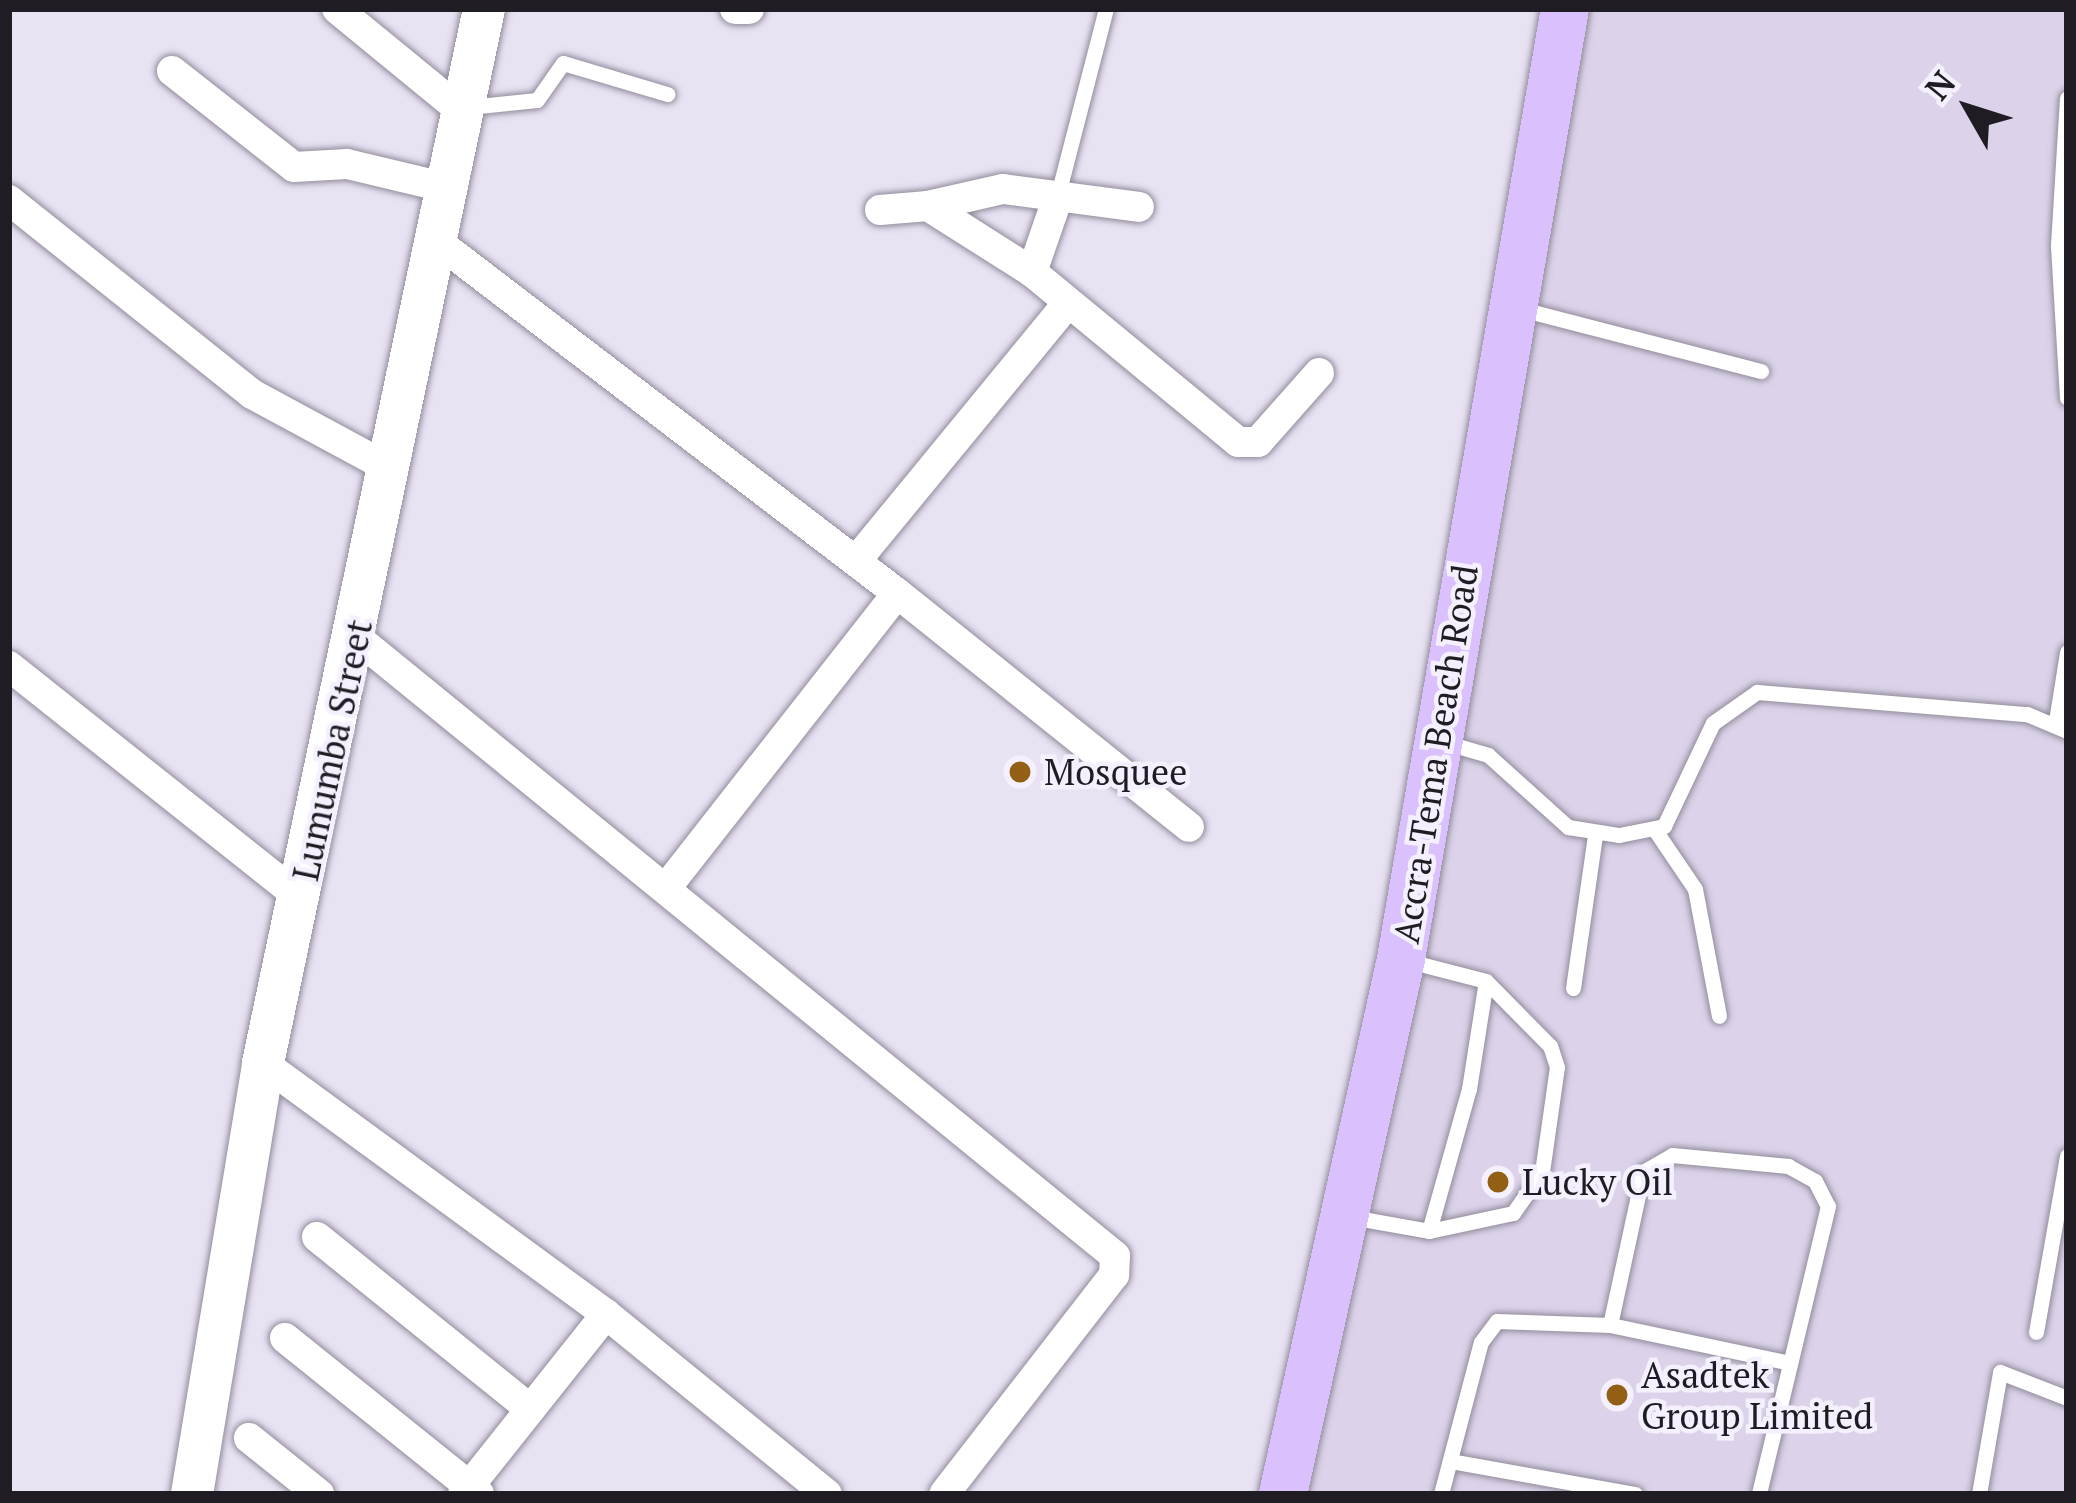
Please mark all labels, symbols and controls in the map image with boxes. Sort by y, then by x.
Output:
north arrow [1908,48,2028,168]
text: N [1915,62,1964,108]
street label: Accra-Tema Beach Road [1384,562,1486,946]
street label: Lumumba Street [283,616,381,884]
place label: Mosquee [1044,750,1187,794]
marker: Mosquee [1007,759,1033,785]
place label: Lucky Oil [1522,1160,1673,1204]
marker: Lucky Oil [1485,1169,1511,1195]
place label: Asadtek Group Limited [1641,1352,1873,1437]
marker: Asadtek Group Limited [1604,1382,1630,1408]

